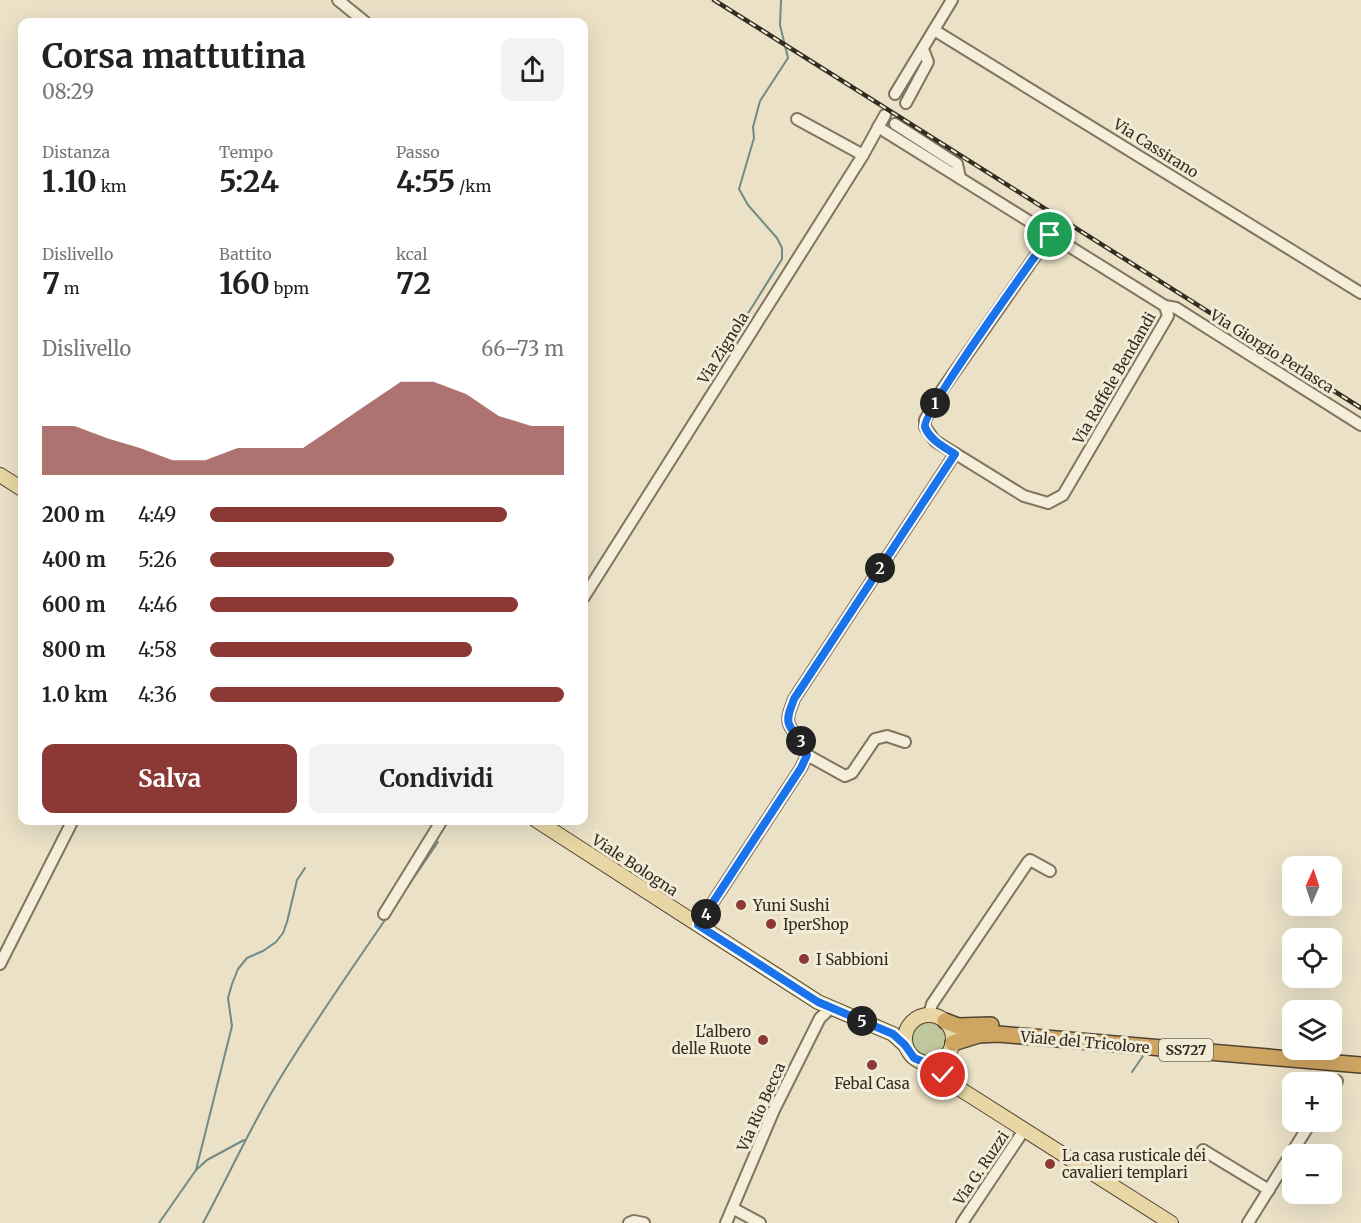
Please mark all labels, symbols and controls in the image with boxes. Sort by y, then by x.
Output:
text: Corsa mattutina [42,36,306,77]
button: share [501,38,564,101]
text: 08:29 [42,79,94,104]
street label: Via Cassirano [1109,114,1202,182]
text: Distanza [42,142,110,162]
text: Tempo [219,142,273,162]
text: Passo [396,142,440,162]
text: 1.10 [42,162,97,200]
text: 5:24 [219,162,279,200]
text: 4:55 [396,162,455,200]
text: km [97,176,127,196]
text: /km [455,176,491,196]
pin [1024,209,1075,260]
icon: arrive [1033,218,1066,251]
text: Dislivello [42,244,113,264]
text: Battito [219,244,272,264]
text: kcal [396,244,427,264]
text: 7 [42,264,60,302]
text: 160 [219,264,270,302]
text: 72 [396,264,431,302]
text: m [60,278,80,298]
text: bpm [270,278,309,298]
street label: Via Giorgio Perlasca [1206,305,1337,397]
street label: Via Raffele Bendandi [1068,308,1160,448]
street label: Via Zignola [693,309,753,388]
text: Dislivello [42,336,131,361]
text: 66–73 m [481,336,564,361]
pin: 1 [920,388,950,418]
text: 1 [931,393,939,413]
text: 200 m [42,502,105,527]
text: 4:49 [138,502,176,527]
text: 400 m [42,547,106,572]
text: 5:26 [138,547,177,572]
pin: 2 [865,553,895,583]
text: 2 [875,558,885,578]
text: 600 m [42,592,106,617]
text: 4:46 [138,592,177,617]
text: 800 m [42,637,106,662]
text: 4:58 [138,637,177,662]
text: 1.0 km [42,682,108,707]
text: 4:36 [138,682,177,707]
pin: 3 [786,726,816,756]
text: 3 [796,731,806,751]
button: Salva [42,744,297,813]
button: Condividi [309,744,564,813]
street label: Viale Bologna [588,830,682,900]
north arrow [1282,856,1342,916]
map controls [1282,856,1342,1204]
place label: Yuni Sushi [752,896,830,915]
marker: Yuni Sushi [734,898,748,912]
pin: 4 [691,899,721,929]
text: 4 [701,904,711,924]
place label: IperShop [783,915,849,934]
marker: IperShop [764,917,778,931]
button: locate [1282,928,1342,988]
place label: I Sabbioni [816,950,889,969]
marker: I Sabbioni [797,952,811,966]
button: layers [1282,1000,1342,1060]
pin: 5 [847,1006,877,1036]
text: 5 [857,1011,867,1031]
place label: L'albero delle Ruote [672,1022,751,1058]
street label: Viale del Tricolore [1019,1027,1151,1057]
marker: L'albero delle Ruote [756,1033,770,1047]
road number: SS727 [1159,1039,1213,1061]
pin [917,1049,968,1100]
marker: Febal Casa [865,1058,879,1072]
icon: check [926,1058,959,1091]
street label: Via Rio Becca [733,1060,789,1155]
button: + [1282,1072,1342,1132]
place label: Febal Casa [834,1074,910,1093]
street label: Via G. Ruzzi [949,1127,1013,1209]
button: − [1282,1144,1342,1204]
place label: La casa rusticale dei cavalieri templari [1062,1146,1206,1182]
marker: La casa rusticale dei cavalieri templari [1043,1157,1057,1171]

